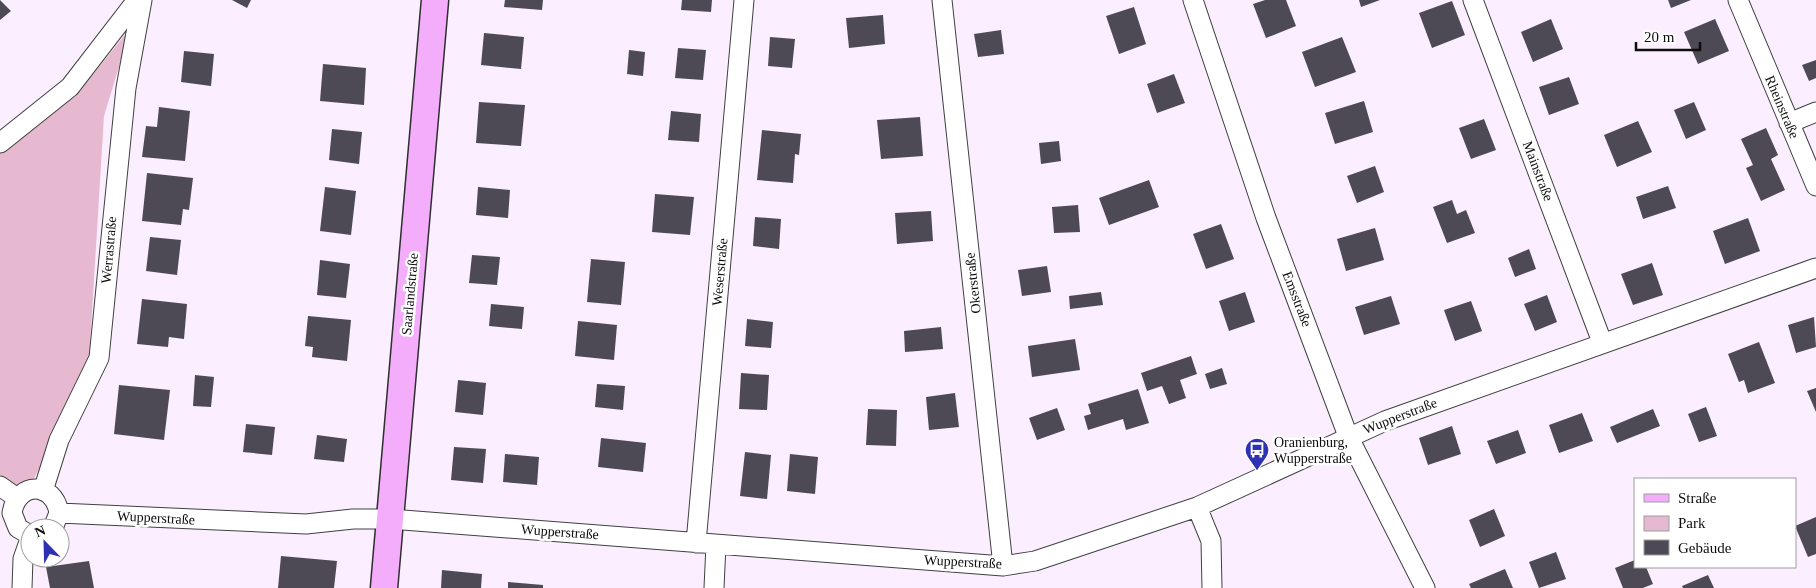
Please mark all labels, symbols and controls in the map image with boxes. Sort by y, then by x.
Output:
scale bar [1636,20,1700,52]
text: 20 m [1644,29,1675,45]
street label: Rheinstraße [1762,73,1802,141]
street label: Mainstraße [1520,139,1556,203]
street label: Werrastraße [99,216,119,284]
street label: Weserstraße [710,237,730,307]
street label: Saarlandstraße [399,252,421,336]
street label: Okerstraße [962,252,984,314]
street label: Emsstraße [1280,269,1314,329]
street label: Wupperstraße [1361,395,1439,437]
place label: Oranienburg, Wupperstraße [1274,435,1352,466]
bus stop icon: Oranienburg, Wupperstraße [1244,437,1270,471]
legend [1634,478,1796,568]
text: Straße [1678,490,1717,506]
street label: Wupperstraße [117,508,195,528]
text: Park [1678,515,1706,531]
north arrow [20,518,70,568]
street label: Wupperstraße [521,522,599,542]
text: N [33,523,48,540]
text: Gebäude [1678,540,1732,556]
street label: Wupperstraße [924,552,1002,572]

